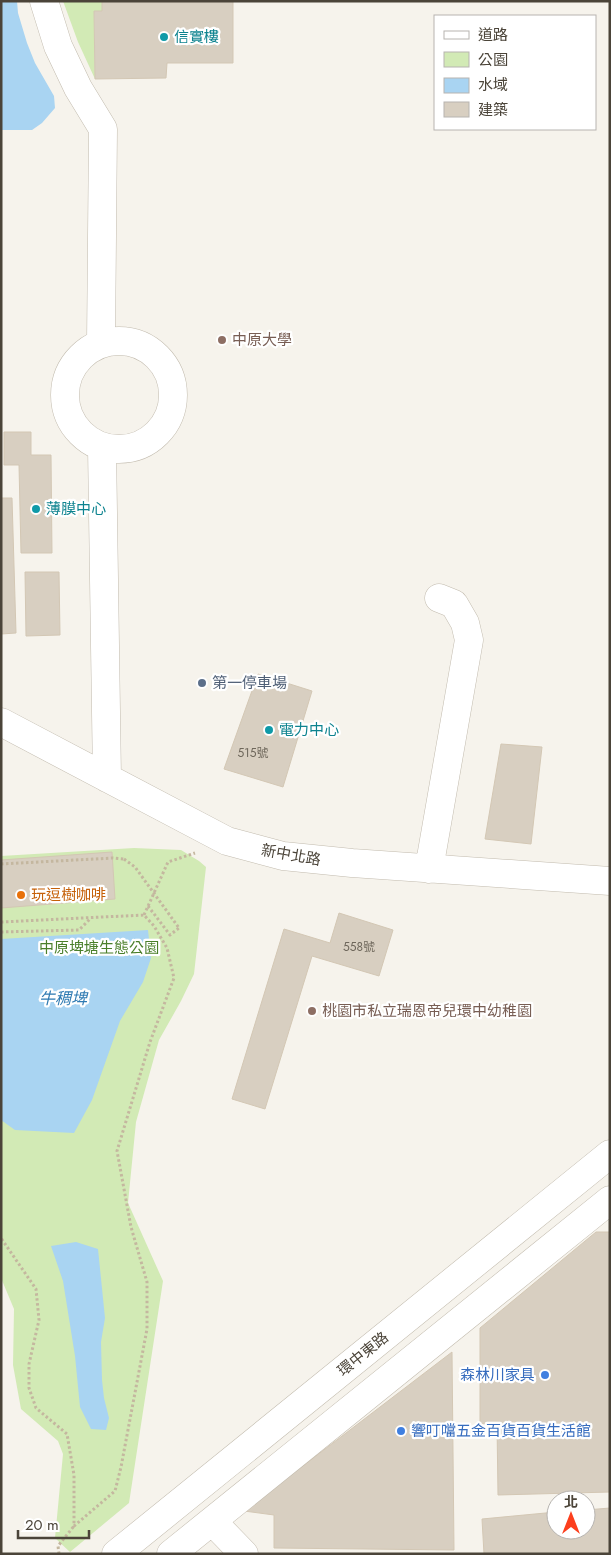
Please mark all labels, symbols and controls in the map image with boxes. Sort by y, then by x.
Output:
legend [434,15,596,130]
text: 道路 [478,24,508,46]
place label: 信實樓 [174,26,219,48]
marker: 信實樓 [158,31,170,43]
text: 公園 [478,49,508,71]
text: 水域 [478,74,508,96]
text: 建築 [478,99,508,121]
place label: 中原大學 [232,329,292,351]
marker: 中原大學 [216,334,228,346]
place label: 薄膜中心 [46,498,106,520]
marker: 薄膜中心 [30,503,42,515]
place label: 第一停車場 [212,672,287,694]
marker: 第一停車場 [196,677,208,689]
place label: 電力中心 [279,719,339,741]
marker: 電力中心 [263,724,275,736]
house number: 515號 [238,744,268,762]
street label: 新中北路 [260,839,322,871]
place label: 玩逗樹咖啡 [31,884,106,906]
marker: 玩逗樹咖啡 [15,889,27,901]
park label: 中原埤塘生態公園 [39,937,159,959]
house number: 558號 [343,938,375,956]
water label: 牛稠埤 [39,987,89,1010]
place label: 桃園市私立瑞恩帝兒環中幼稚園 [322,1000,532,1022]
marker: 桃園市私立瑞恩帝兒環中幼稚園 [306,1005,318,1017]
street label: 環中東路 [333,1327,393,1381]
place label: 森林川家具 [460,1364,535,1386]
marker: 森林川家具 [539,1369,551,1381]
place label: 響叮噹五金百貨百貨生活館 [411,1420,591,1442]
marker: 響叮噹五金百貨百貨生活館 [395,1425,407,1437]
north arrow [546,1490,596,1540]
text: 北 [564,1492,578,1512]
scale bar [18,1508,89,1540]
text: 20 m [25,1514,59,1536]

